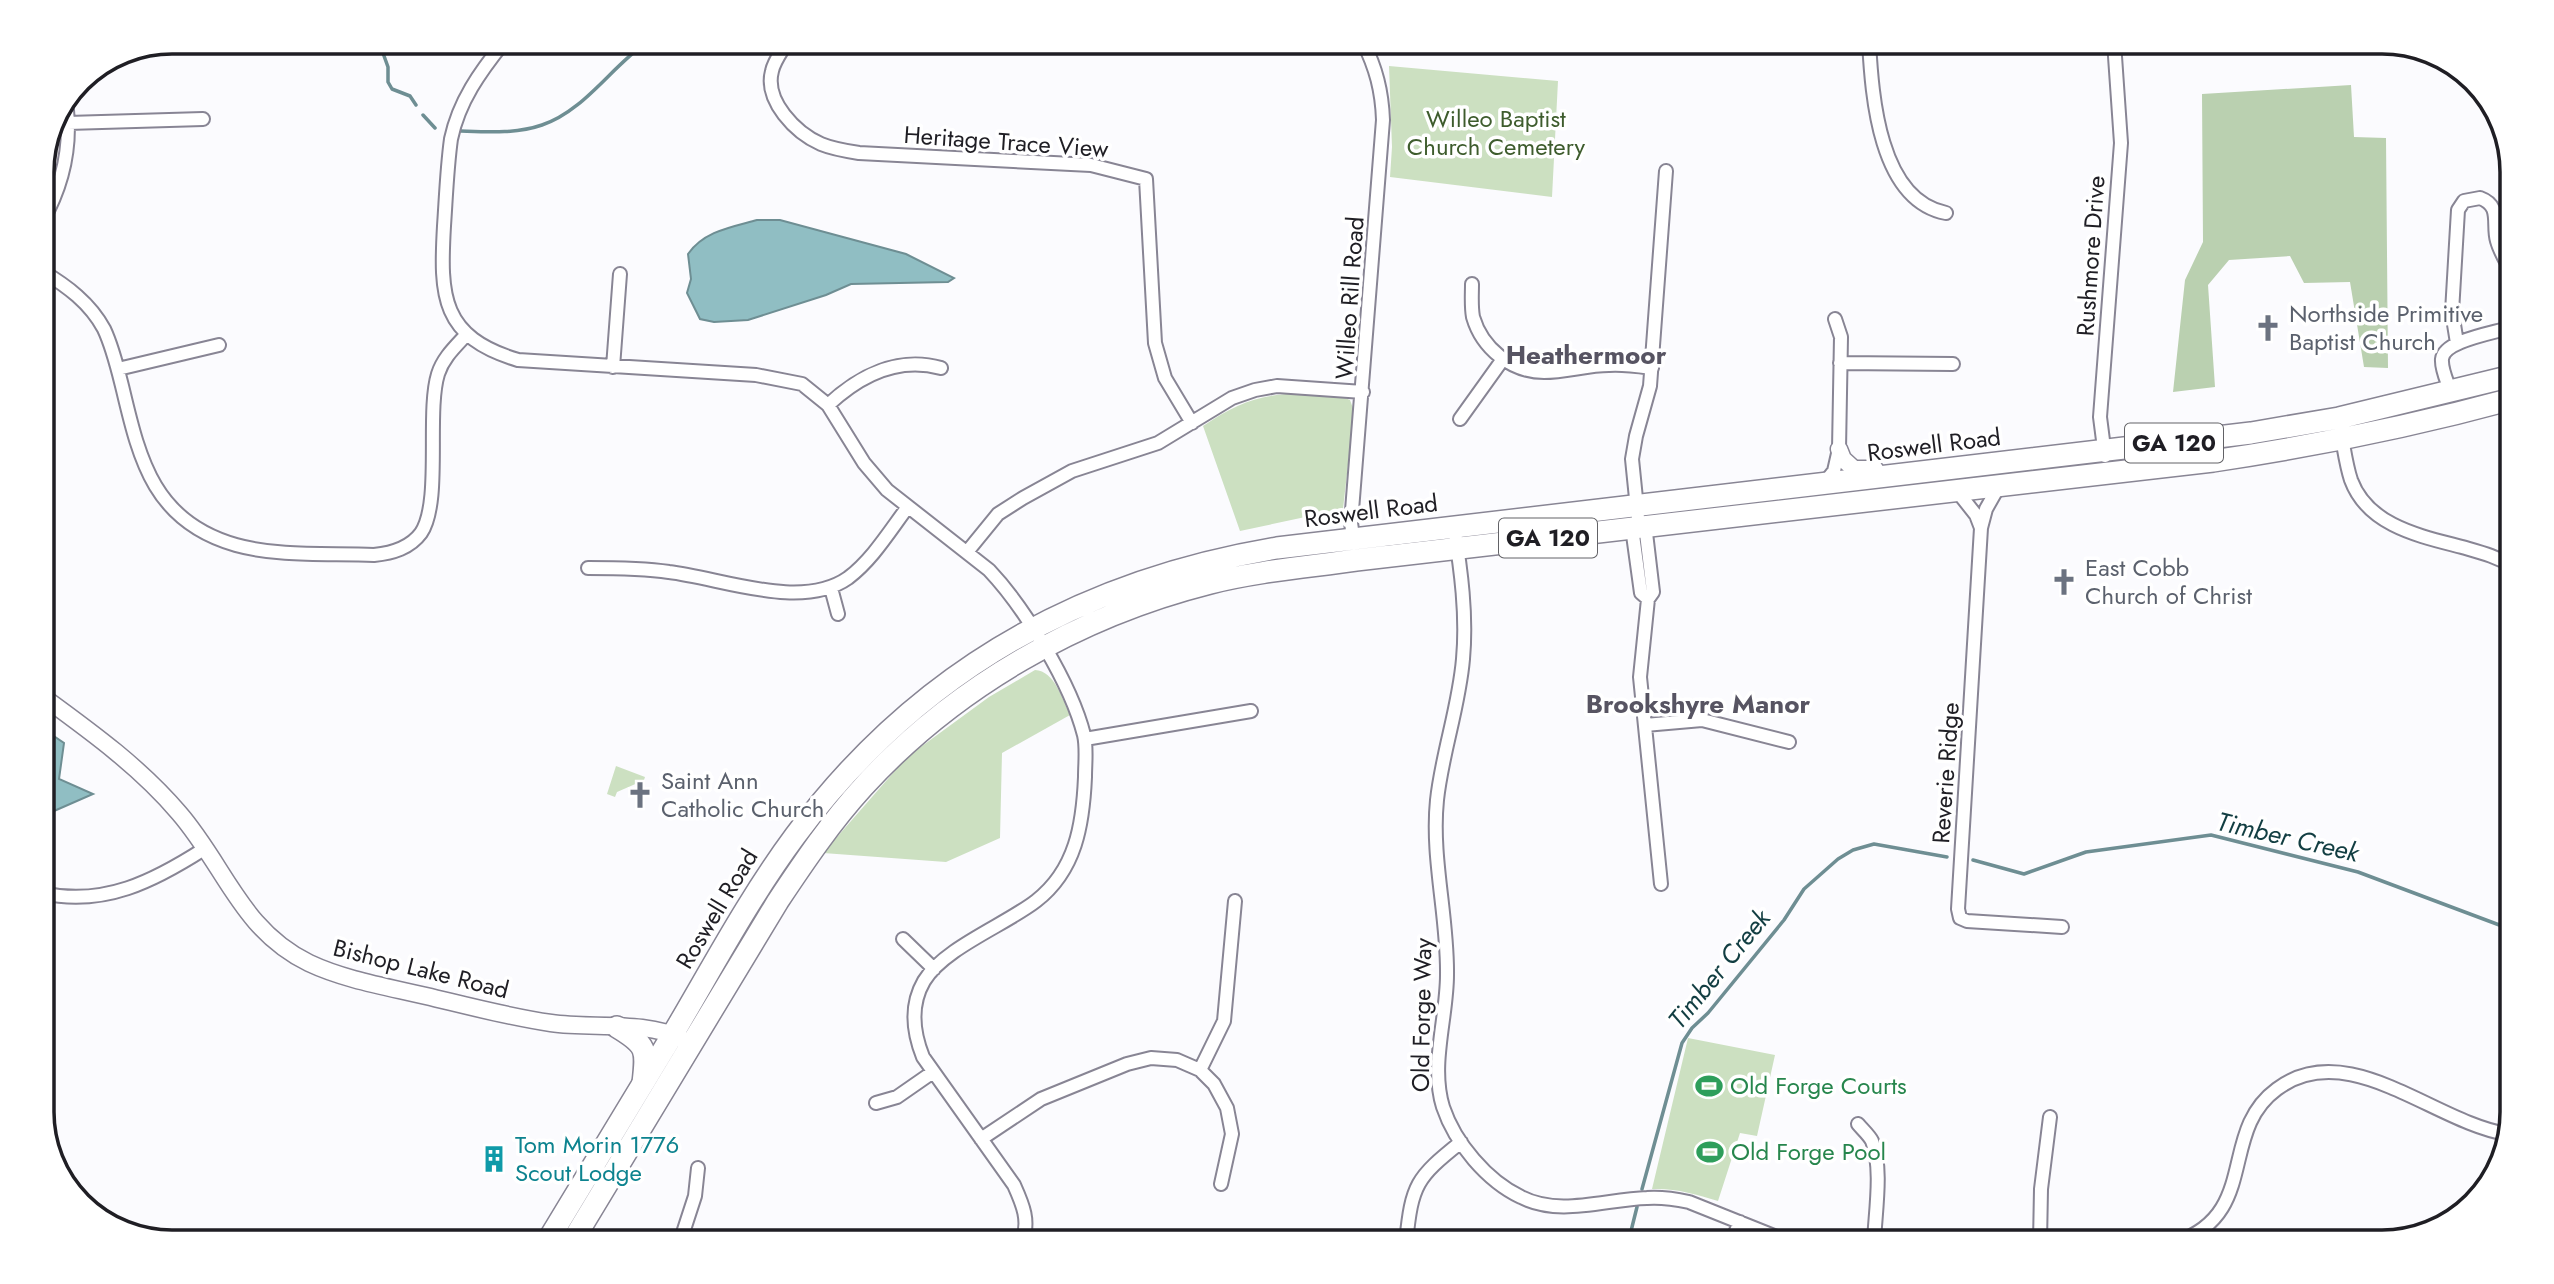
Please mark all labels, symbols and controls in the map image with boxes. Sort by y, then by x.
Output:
park label: Willeo Baptist Church Cemetery [1407,101,1586,164]
street label: Heritage Trace View [903,117,1110,166]
street label: Rushmore Drive [2067,174,2114,337]
street label: Willeo Rill Road [1326,215,1373,381]
place label: Northside Primitive Baptist Church [2289,296,2483,359]
church icon: Northside Primitive Baptist Church [2253,313,2283,343]
district label: Heathermoor [1506,336,1667,374]
street label: Roswell Road [1865,419,2003,470]
road number: GA 120 [2125,424,2223,462]
street label: Roswell Road [1302,485,1440,536]
road number: GA 120 [1499,518,1597,558]
place label: East Cobb Church of Christ [2085,550,2252,613]
church icon: East Cobb Church of Christ [2049,567,2079,597]
district label: Brookshyre Manor [1586,685,1811,723]
street label: Reverie Ridge [1923,701,1968,845]
place label: Saint Ann Catholic Church [661,763,824,826]
church icon: Saint Ann Catholic Church [625,780,655,810]
water label: Timber Creek [2213,802,2365,872]
street label: Roswell Road [667,842,766,975]
water label: Timber Creek [1659,899,1780,1037]
street label: Bishop Lake Road [330,930,513,1007]
street label: Old Forge Way [1403,937,1440,1092]
place label: Old Forge Courts [1730,1068,1907,1103]
sports icon: Old Forge Courts [1694,1071,1724,1101]
place label: Tom Morin 1776 Scout Lodge [515,1127,679,1190]
place label: Old Forge Pool [1731,1134,1886,1169]
sports icon: Old Forge Pool [1695,1137,1725,1167]
building icon: Tom Morin 1776 Scout Lodge [479,1144,509,1174]

